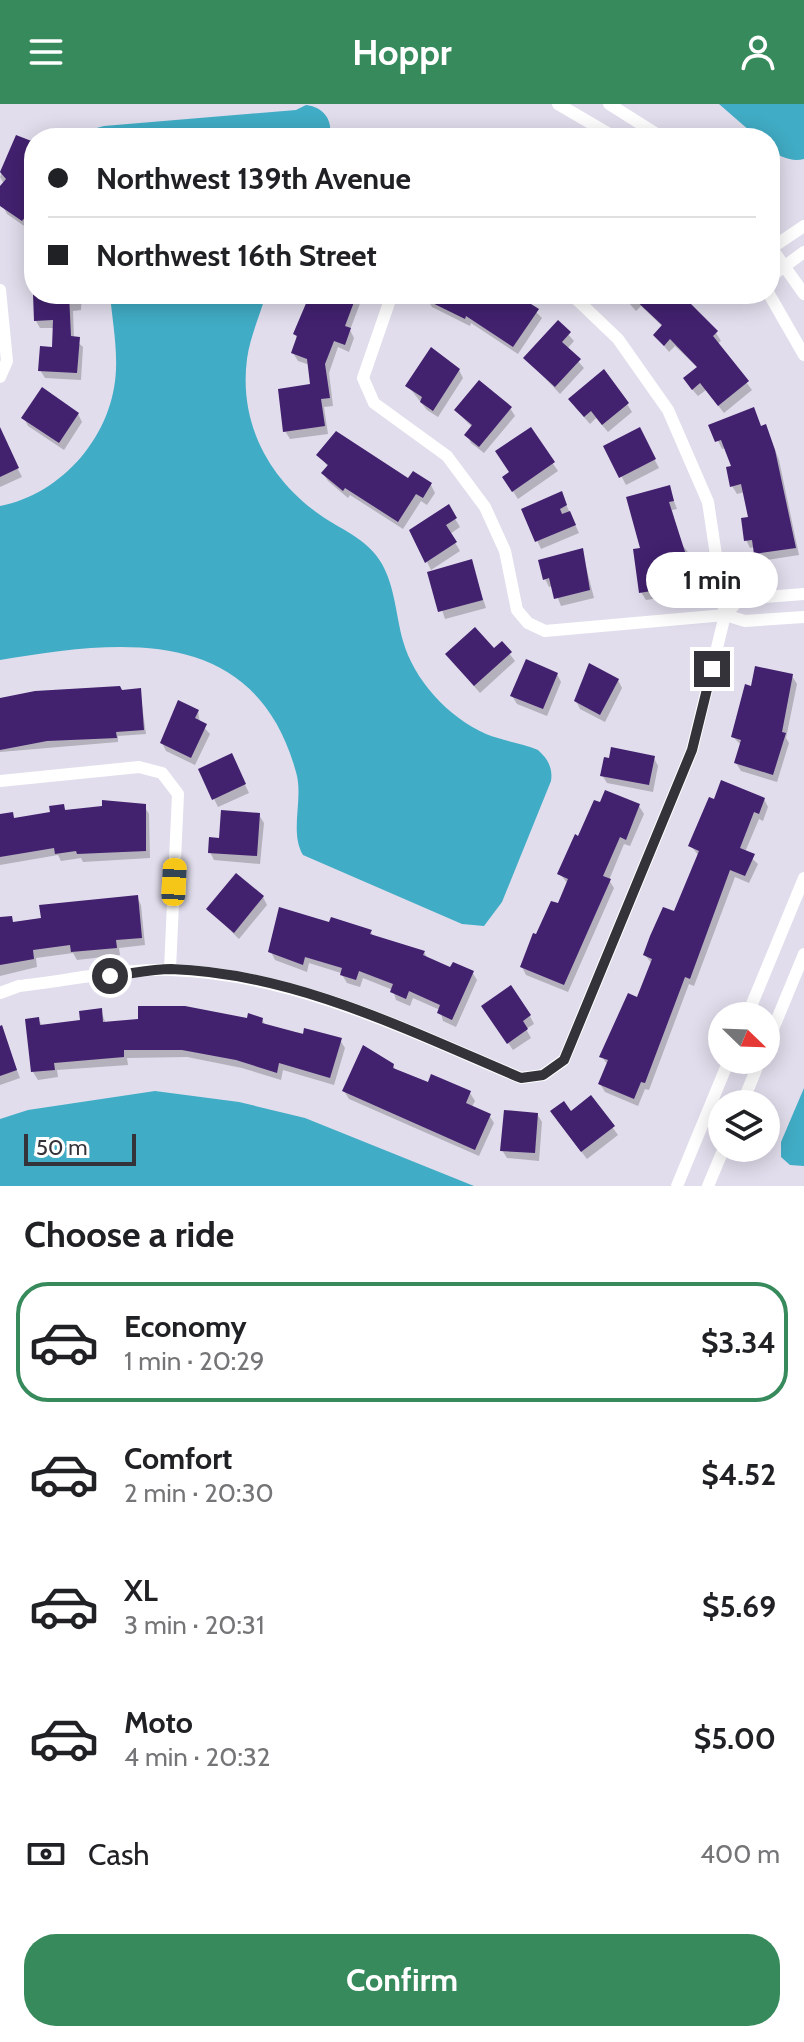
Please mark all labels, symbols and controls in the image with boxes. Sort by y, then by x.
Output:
icon: menu [24,30,68,74]
text: Hoppr [352,30,452,74]
icon: person [736,30,780,74]
text: Northwest 139th Avenue [96,160,411,197]
text: Northwest 16th Street [96,237,377,274]
callout: 1 min [646,553,778,609]
text: 1 min [683,564,741,596]
route end [694,651,730,687]
car [161,857,187,907]
route start [92,958,128,994]
north arrow [708,1002,780,1074]
map controls [708,1002,780,1162]
button: layers [708,1090,780,1162]
scale bar [24,1130,136,1166]
text: 50 m [36,1134,88,1161]
text: Choose a ride [24,1212,234,1256]
icon: car [28,1306,100,1378]
text: Economy [124,1308,247,1345]
text: $3.34 [701,1324,776,1361]
text: 1 min · 20:29 [124,1345,265,1377]
icon: car [28,1438,100,1510]
text: Comfort [124,1440,232,1477]
text: $4.52 [701,1456,776,1493]
text: 2 min · 20:30 [124,1477,274,1509]
icon: car [28,1570,100,1642]
text: XL [124,1572,158,1609]
text: $5.69 [702,1588,776,1625]
text: 3 min · 20:31 [124,1609,264,1641]
icon: car [28,1702,100,1774]
text: Moto [124,1704,193,1741]
text: $5.00 [694,1720,776,1757]
text: 4 min · 20:32 [124,1741,270,1773]
icon: cash [24,1832,68,1876]
text: Cash [88,1836,150,1873]
text: 400 m [700,1838,780,1870]
button: Confirm [24,1934,780,2026]

